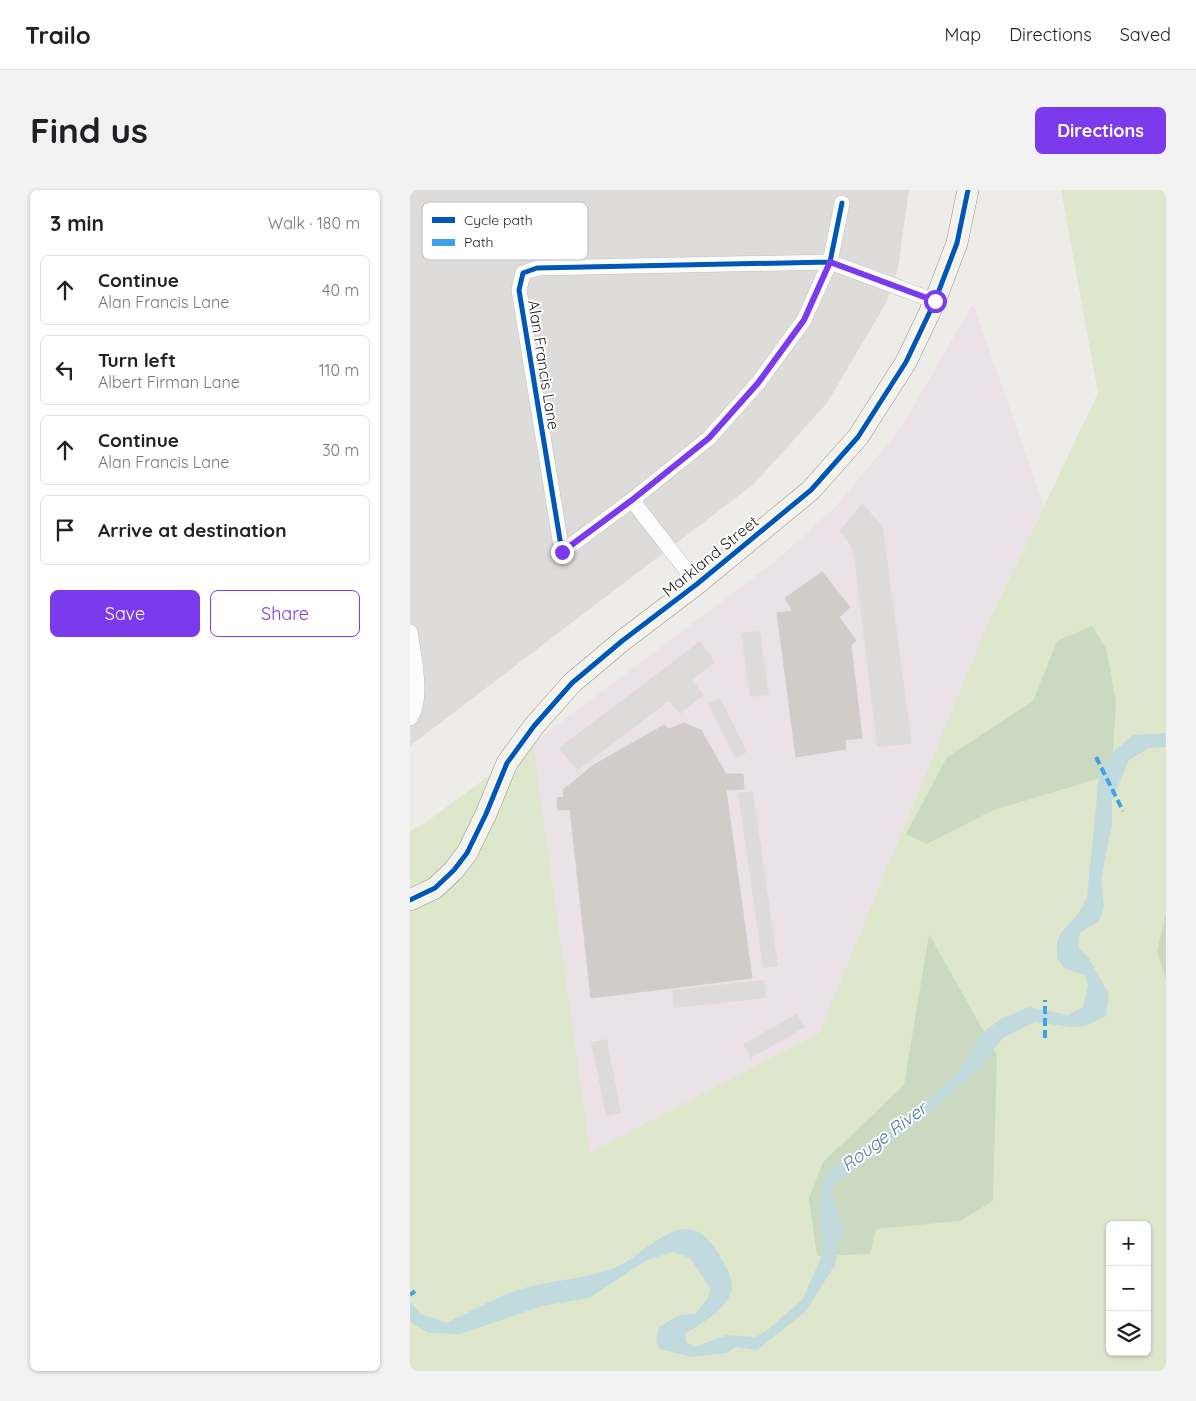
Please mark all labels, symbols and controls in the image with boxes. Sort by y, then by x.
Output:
text: Trailo [25,20,91,50]
text: Map [944,23,981,46]
text: Directions [1009,23,1092,46]
text: Saved [1120,23,1171,46]
button: Directions [1035,107,1166,154]
text: Find us [30,108,148,152]
legend [422,202,588,260]
text: 3 min [50,210,104,236]
text: Cycle path [464,211,533,229]
text: Walk · 180 m [268,213,360,233]
text: Path [464,233,493,251]
text: Continue [98,268,179,292]
icon: ahead [51,276,79,304]
text: 40 m [322,280,359,300]
route start [924,290,947,313]
text: Alan Francis Lane [98,292,229,312]
street label: Alan Francis Lane [524,299,564,431]
text: Turn left [98,348,176,372]
icon: left [51,356,79,384]
text: 110 m [319,360,359,380]
text: Albert Firman Lane [98,372,240,392]
text: Continue [98,428,179,452]
icon: ahead [51,436,79,464]
text: 30 m [322,440,359,460]
text: Alan Francis Lane [98,452,229,472]
street label: Markland Street [658,511,762,601]
icon: arrive [51,516,79,544]
text: Arrive at destination [98,518,287,542]
route end [551,541,574,564]
button: Save [50,590,200,637]
button: Share [210,590,360,637]
water label: Rouge River [836,1096,933,1176]
map controls [1106,1221,1151,1356]
button: + [1106,1221,1151,1266]
button: − [1106,1266,1151,1311]
button: layers [1106,1311,1151,1356]

